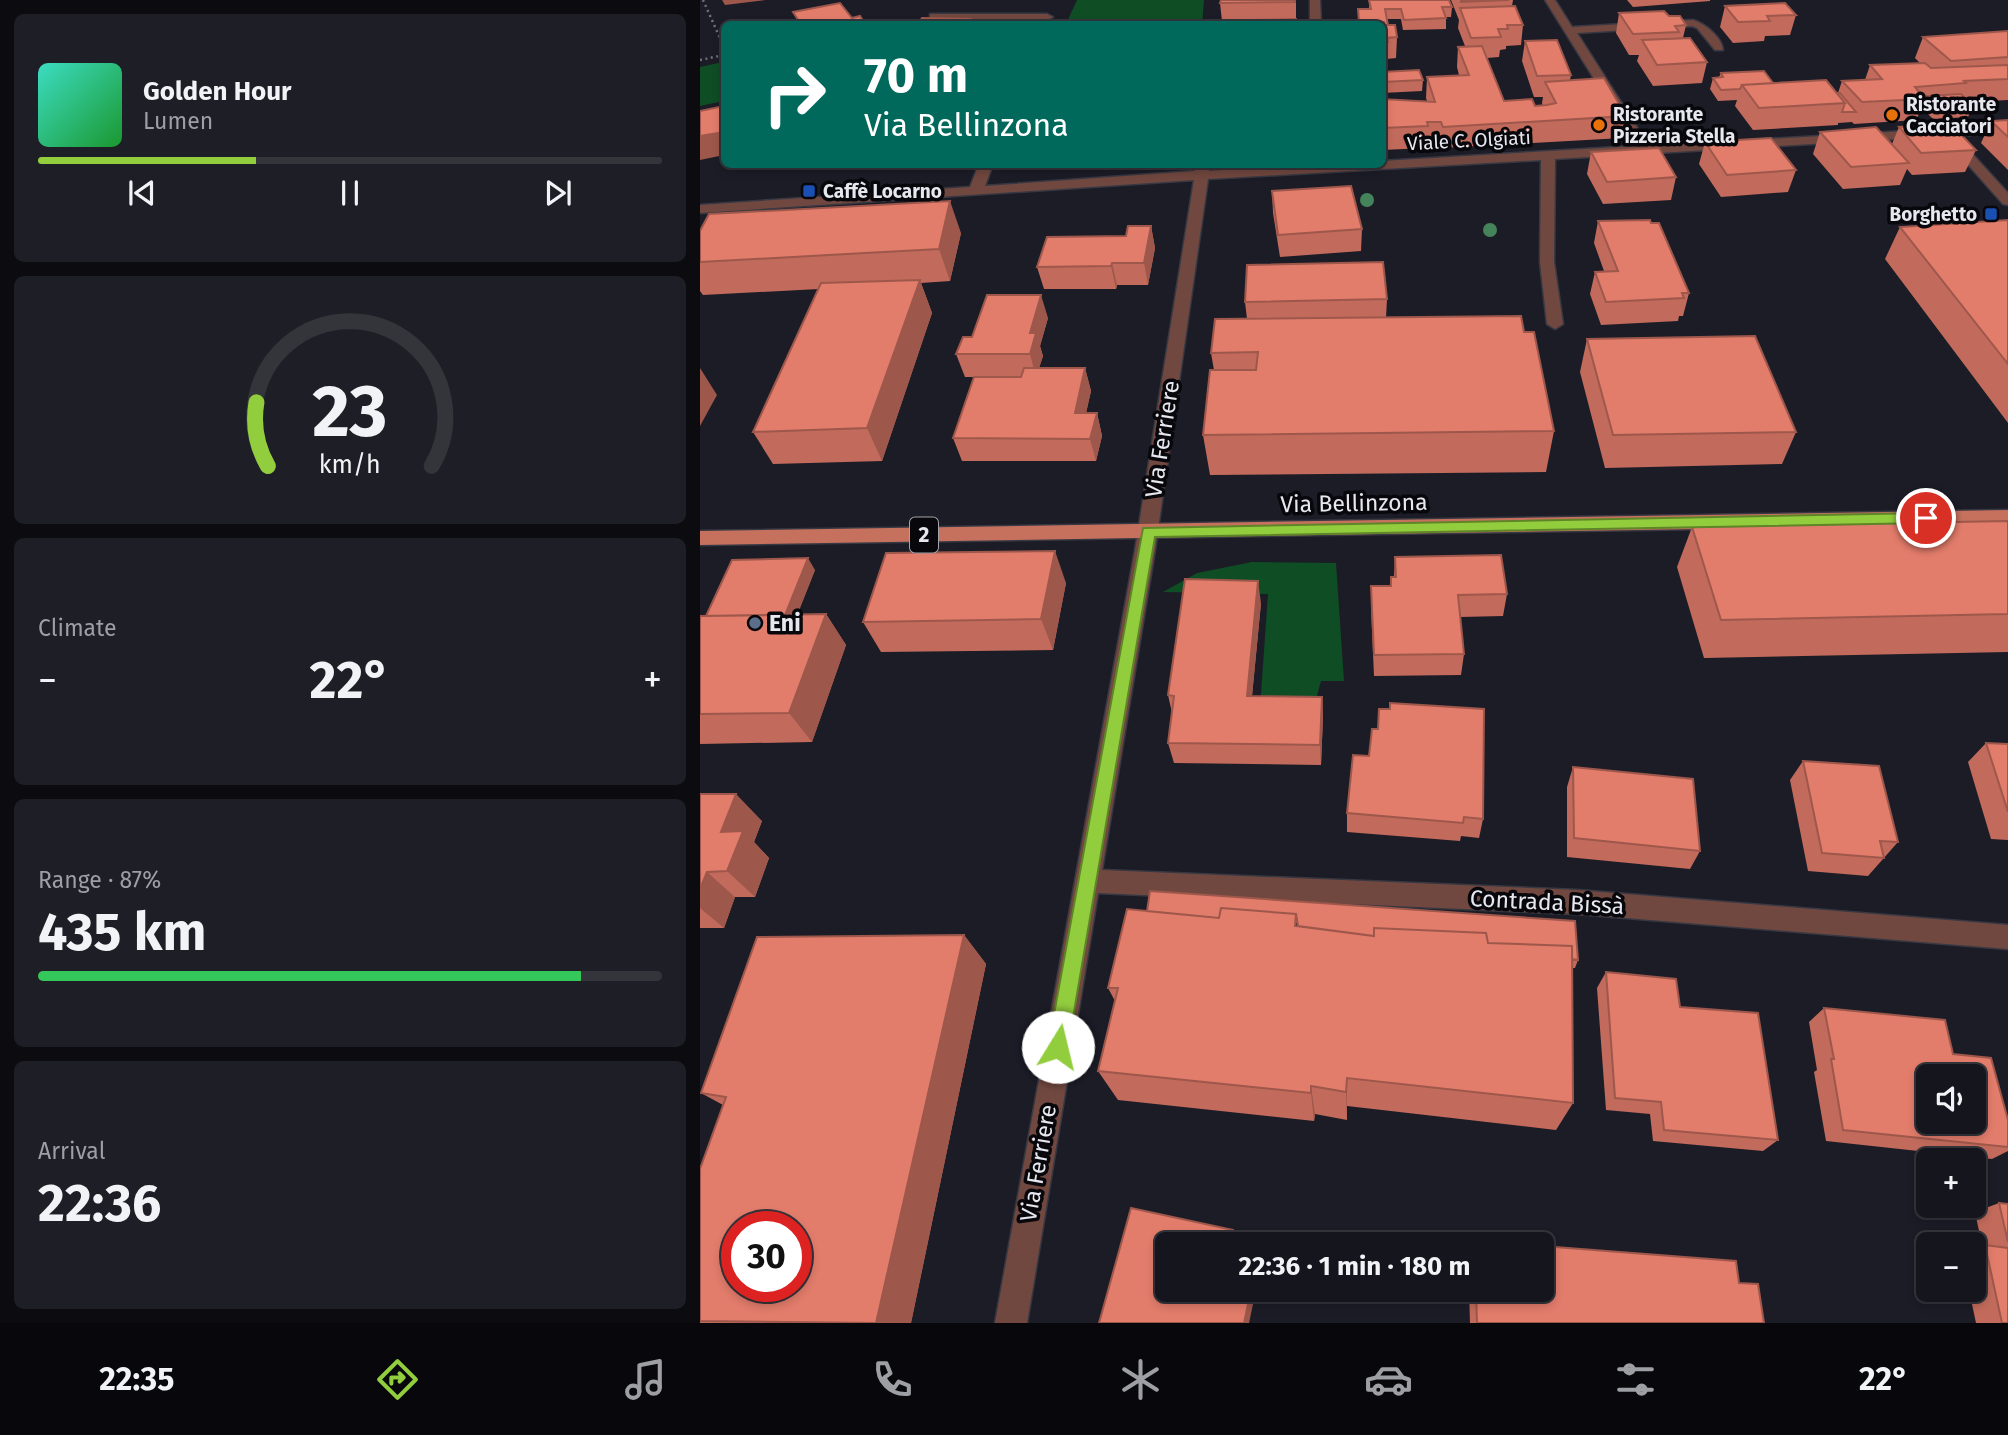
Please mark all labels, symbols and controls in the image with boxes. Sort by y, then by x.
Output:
text: 70 m [864,46,968,105]
icon: right [749,49,840,140]
text: Golden Hour [143,76,291,107]
place label: Ristorante Cacciatori [1906,93,1996,138]
place label: Ristorante Pizzeria Stella [1613,103,1735,148]
text: Via Bellinzona [864,106,1069,144]
text: Lumen [143,107,213,135]
marker: Ristorante Cacciatori [1884,107,1900,123]
marker: Ristorante Pizzeria Stella [1591,117,1607,133]
street label: Viale C. Olgiati [1407,126,1531,155]
icon: previous [123,174,161,212]
icon: pause [331,174,369,212]
icon: next [539,174,577,212]
place label: Caffè Locarno [823,180,942,203]
marker: Caffè Locarno [801,183,817,199]
place label: Borghetto [1889,203,1977,226]
marker: Borghetto [1983,206,1999,222]
text: 23 [312,368,388,455]
street label: Via Ferriere [1139,378,1185,500]
text: km/h [319,449,381,479]
street label: Via Bellinzona [1280,488,1428,518]
pin [1896,488,1956,548]
icon: arrive [1907,499,1945,537]
road number: 2 [910,518,938,552]
place label: Eni [769,609,801,637]
text: Climate [38,614,117,642]
marker: Eni [747,615,763,631]
text: 22° [310,649,390,712]
text: − [38,657,57,703]
text: + [643,657,662,703]
text: Range · 87% [38,866,161,894]
street label: Contrada Bissà [1469,884,1625,920]
text: 435 km [38,901,206,964]
position arrow [1021,1010,1095,1084]
map controls [1916,1064,1986,1302]
button: sound [1916,1064,1986,1134]
street label: Via Ferriere [1014,1102,1062,1224]
text: Arrival [38,1137,105,1165]
button: + [1916,1148,1986,1218]
text: 22:36 [38,1172,161,1235]
speed limit sign: 30 [721,1211,812,1302]
button: − [1916,1232,1986,1302]
text: 22:36 · 1 min · 180 m [1239,1251,1470,1282]
icon: directions [373,1355,422,1404]
icon: music [621,1355,670,1404]
icon: phone [868,1355,917,1404]
icon: climate [1116,1355,1165,1404]
icon: car [1364,1355,1413,1404]
icon: filters [1611,1355,1660,1404]
text: 22:35 [99,1360,174,1398]
text: 22° [1859,1360,1909,1398]

